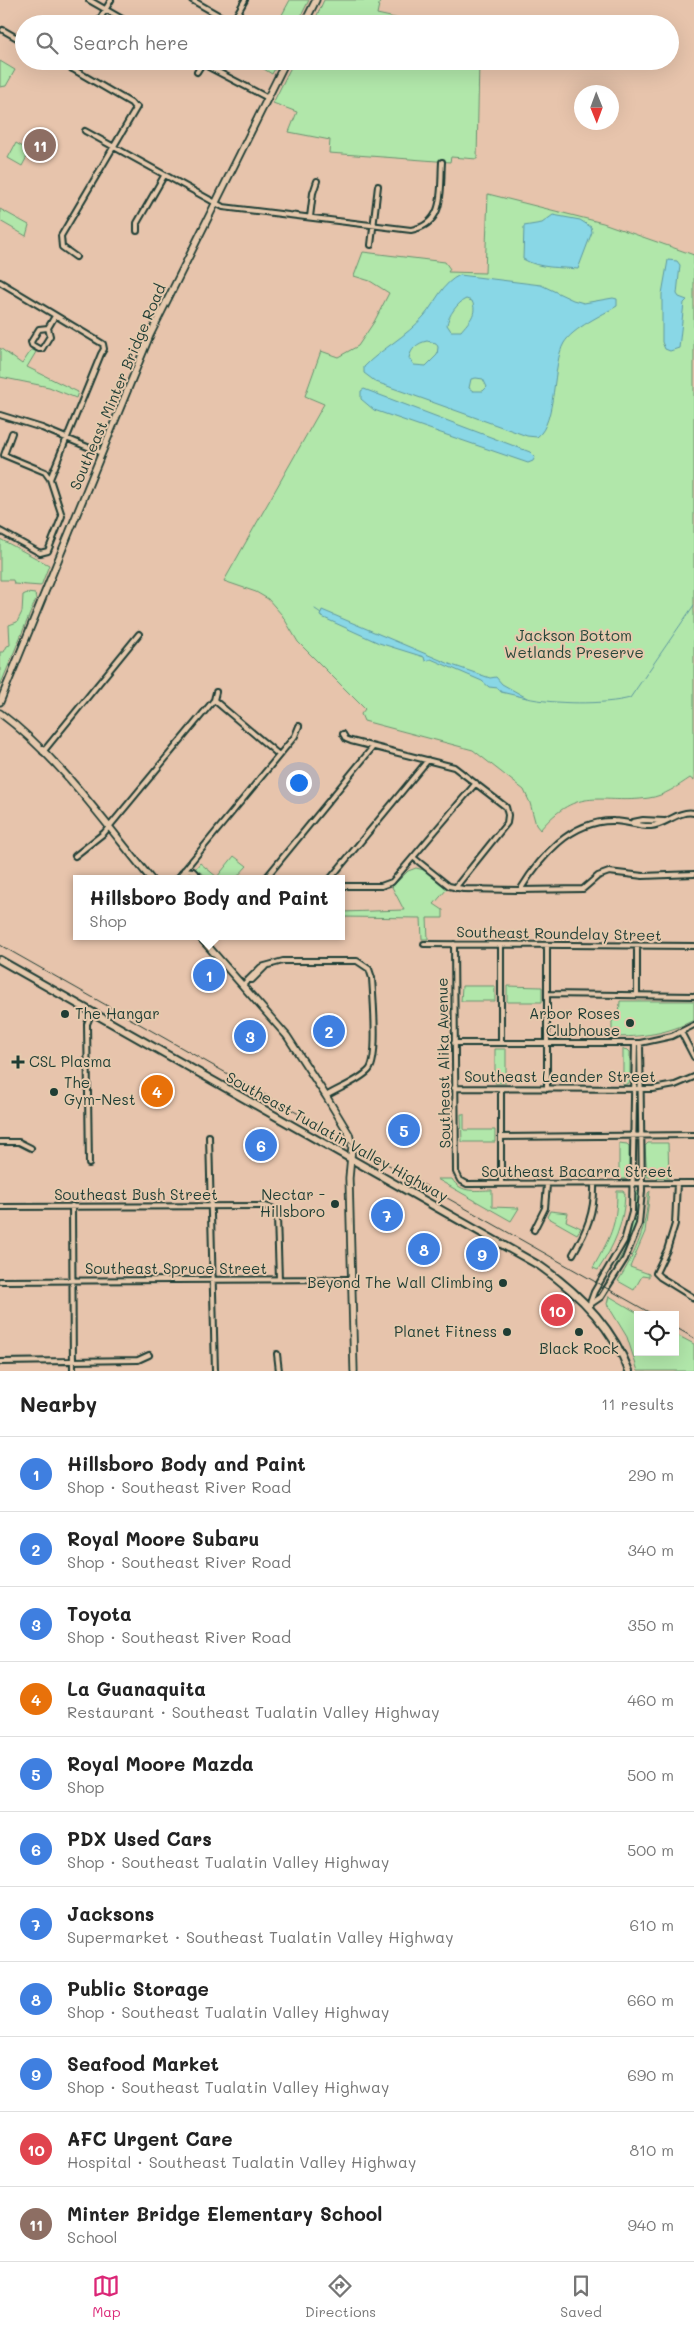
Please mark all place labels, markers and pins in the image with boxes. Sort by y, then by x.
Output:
pin: 11 [24,126,56,164]
pin: 1 [193,956,225,994]
place label: The Hangar [75,1003,160,1023]
place label: Arbor Roses Clubhouse [529,1003,620,1040]
marker: The Hangar [59,1008,71,1020]
pin: 2 [313,1012,345,1050]
pin: 3 [234,1017,266,1055]
marker: Arbor Roses Clubhouse [624,1017,636,1029]
place label: CSL Plasma [29,1051,112,1071]
marker: CSL Plasma [11,1055,25,1069]
place label: The Gym-Nest [64,1072,135,1109]
pin: 4 [141,1072,173,1110]
marker: The Gym-Nest [48,1086,60,1098]
pin: 5 [388,1111,420,1149]
pin: 6 [245,1126,277,1164]
place label: Nectar - Hillsboro [260,1184,325,1221]
pin: 7 [371,1196,403,1234]
marker: Nectar - Hillsboro [329,1198,341,1210]
pin: 8 [408,1230,440,1268]
pin: 9 [466,1235,498,1273]
place label: Beyond The Wall Climbing [307,1272,493,1292]
marker: Beyond The Wall Climbing [497,1277,509,1289]
pin: 10 [541,1291,573,1329]
place label: Planet Fitness [394,1321,497,1341]
marker: Planet Fitness [501,1326,513,1338]
marker: Black Rock [573,1326,585,1338]
place label: Black Rock [539,1338,619,1358]

